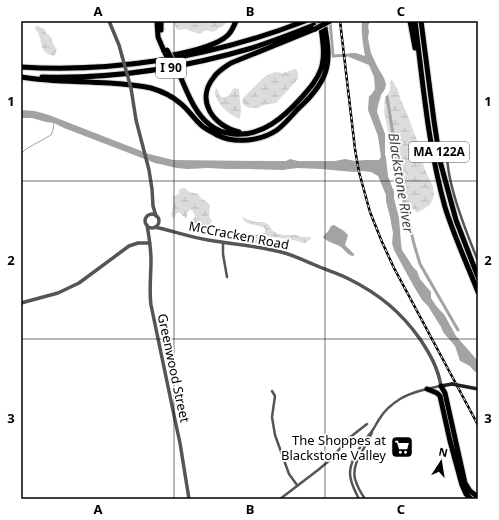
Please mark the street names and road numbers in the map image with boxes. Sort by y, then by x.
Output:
road number: I 90 [156,58,186,78]
road number: MA 122A [409,142,469,162]
street label: McCracken Road [187,216,291,254]
street label: Greenwood Street [154,312,194,424]

